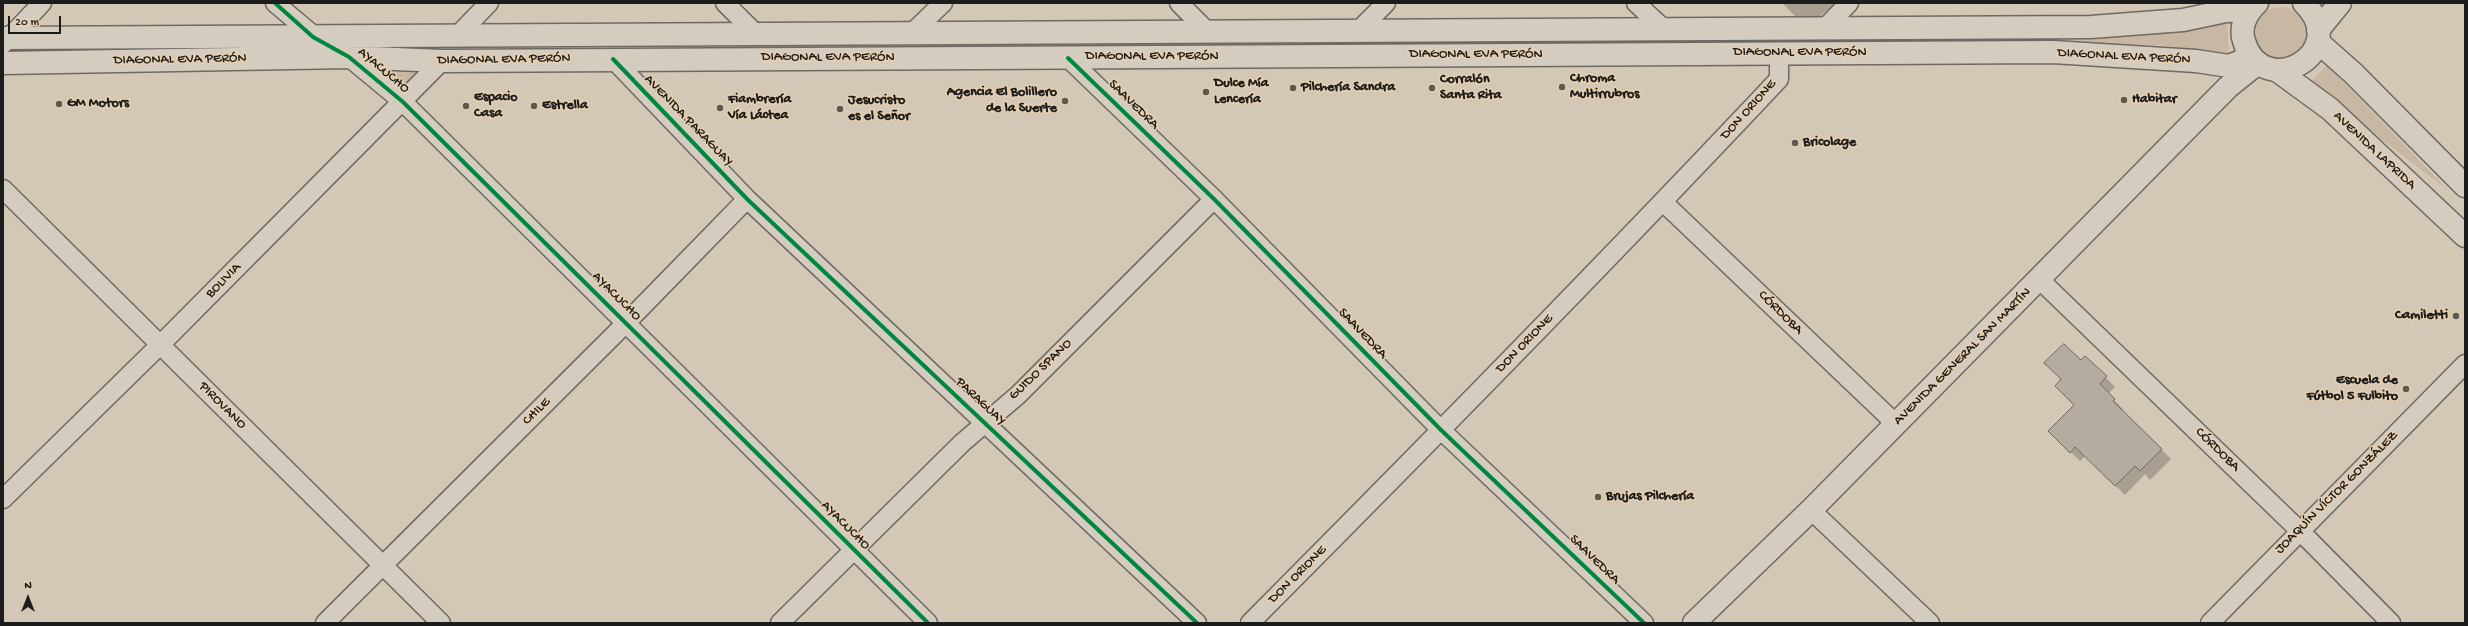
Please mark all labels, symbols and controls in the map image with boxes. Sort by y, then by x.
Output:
scale bar [10,8,63,34]
text: 20 m [15,16,39,30]
street label: AYACUCHO [354,44,412,98]
street label: DIAGONAL EVA PERÓN [1733,45,1867,61]
street label: DIAGONAL EVA PERÓN [2057,45,2191,69]
street label: DIAGONAL EVA PERÓN [1409,47,1543,63]
street label: DIAGONAL EVA PERÓN [1085,49,1219,65]
street label: DIAGONAL EVA PERÓN [113,50,247,70]
street label: DIAGONAL EVA PERÓN [437,50,571,70]
street label: DIAGONAL EVA PERÓN [761,50,895,66]
place label: Chroma Multirrubros [1570,71,1639,104]
street label: AVENIDA PARAGUAY [640,72,736,170]
place label: Corralón Santa Rita [1440,72,1502,104]
place label: Dulce Mía Lencería [1214,76,1269,108]
street label: DON ORIONE [1718,76,1780,144]
street label: SAAVEDRA [1104,77,1162,133]
place label: Pilchería Sandra [1301,80,1395,96]
marker: Chroma Multirrubros [1557,82,1567,92]
marker: Pilchería Sandra [1288,83,1298,93]
marker: Corralón Santa Rita [1427,83,1437,93]
place label: Agencia El Bolillero de la Suerte [947,85,1057,118]
marker: Dulce Mía Lencería [1201,87,1211,97]
place label: Espacio Casa [474,90,518,122]
place label: Fiambrería Vía Láctea [728,92,791,124]
place label: Habitar [2132,92,2177,108]
place label: Jesucristo es el Señor [848,93,910,126]
marker: Habitar [2119,95,2129,105]
place label: GM Motors [67,96,129,112]
marker: Agencia El Bolillero de la Suerte [1060,96,1070,106]
place label: Estrella [542,98,588,114]
marker: GM Motors [54,99,64,109]
marker: Espacio Casa [461,101,471,111]
marker: Estrella [529,101,539,111]
marker: Fiambrería Vía Láctea [715,103,725,113]
marker: Jesucristo es el Señor [835,104,845,114]
street label: AVENIDA LAPRIDA [2329,108,2419,194]
place label: Bricolage [1803,135,1856,151]
marker: Bricolage [1790,138,1800,148]
street label: BOLIVIA [203,260,245,302]
street label: AYACUCHO [588,269,644,325]
street label: AVENIDA GENERAL SAN MARTÍN [1891,285,2035,429]
street label: CÓRDOBA [1754,287,1806,339]
street label: SAAVEDRA [1334,305,1390,363]
place label: Camiletti [2395,308,2448,324]
street label: DON ORIONE [1493,311,1557,377]
marker: Camiletti [2451,311,2461,321]
street label: GUIDO SPANO [1006,336,1076,404]
place label: Escuela de Fútbol 5 Fulbito [2307,373,2398,406]
street label: PARAGUAY [951,374,1009,430]
street label: PIROVANO [195,379,249,433]
marker: Escuela de Fútbol 5 Fulbito [2401,384,2411,394]
street label: CHILE [519,394,555,430]
street label: CÓRDOBA [2191,424,2243,476]
street label: JOAQUÍN VÍCTOR GONZÁLEZ [2272,428,2402,558]
place label: Brujas Pilchería [1606,489,1694,505]
marker: Brujas Pilchería [1593,492,1603,502]
street label: AYACUCHO [817,498,873,554]
street label: SAAVEDRA [1565,532,1623,588]
street label: DON ORIONE [1265,542,1331,608]
north arrow [8,578,48,618]
text: N [24,580,32,592]

